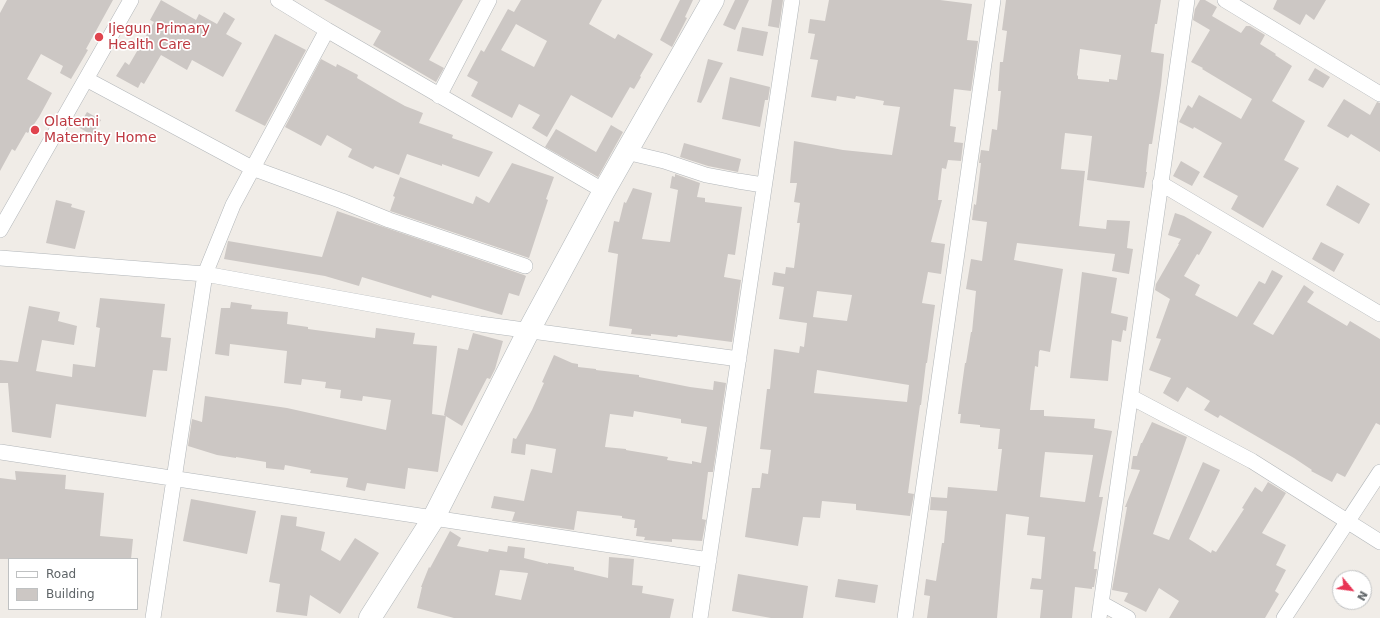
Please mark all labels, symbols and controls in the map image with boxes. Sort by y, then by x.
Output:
place label: Ijegun Primary Health Care [108,21,210,54]
marker: Ijegun Primary Health Care [93,31,105,43]
place label: Olatemi Maternity Home [44,114,157,146]
marker: Olatemi Maternity Home [29,124,41,136]
legend [8,558,138,610]
text: Road [46,567,76,581]
north arrow [1332,570,1372,610]
text: Building [46,587,95,601]
text: N [1354,588,1370,603]

